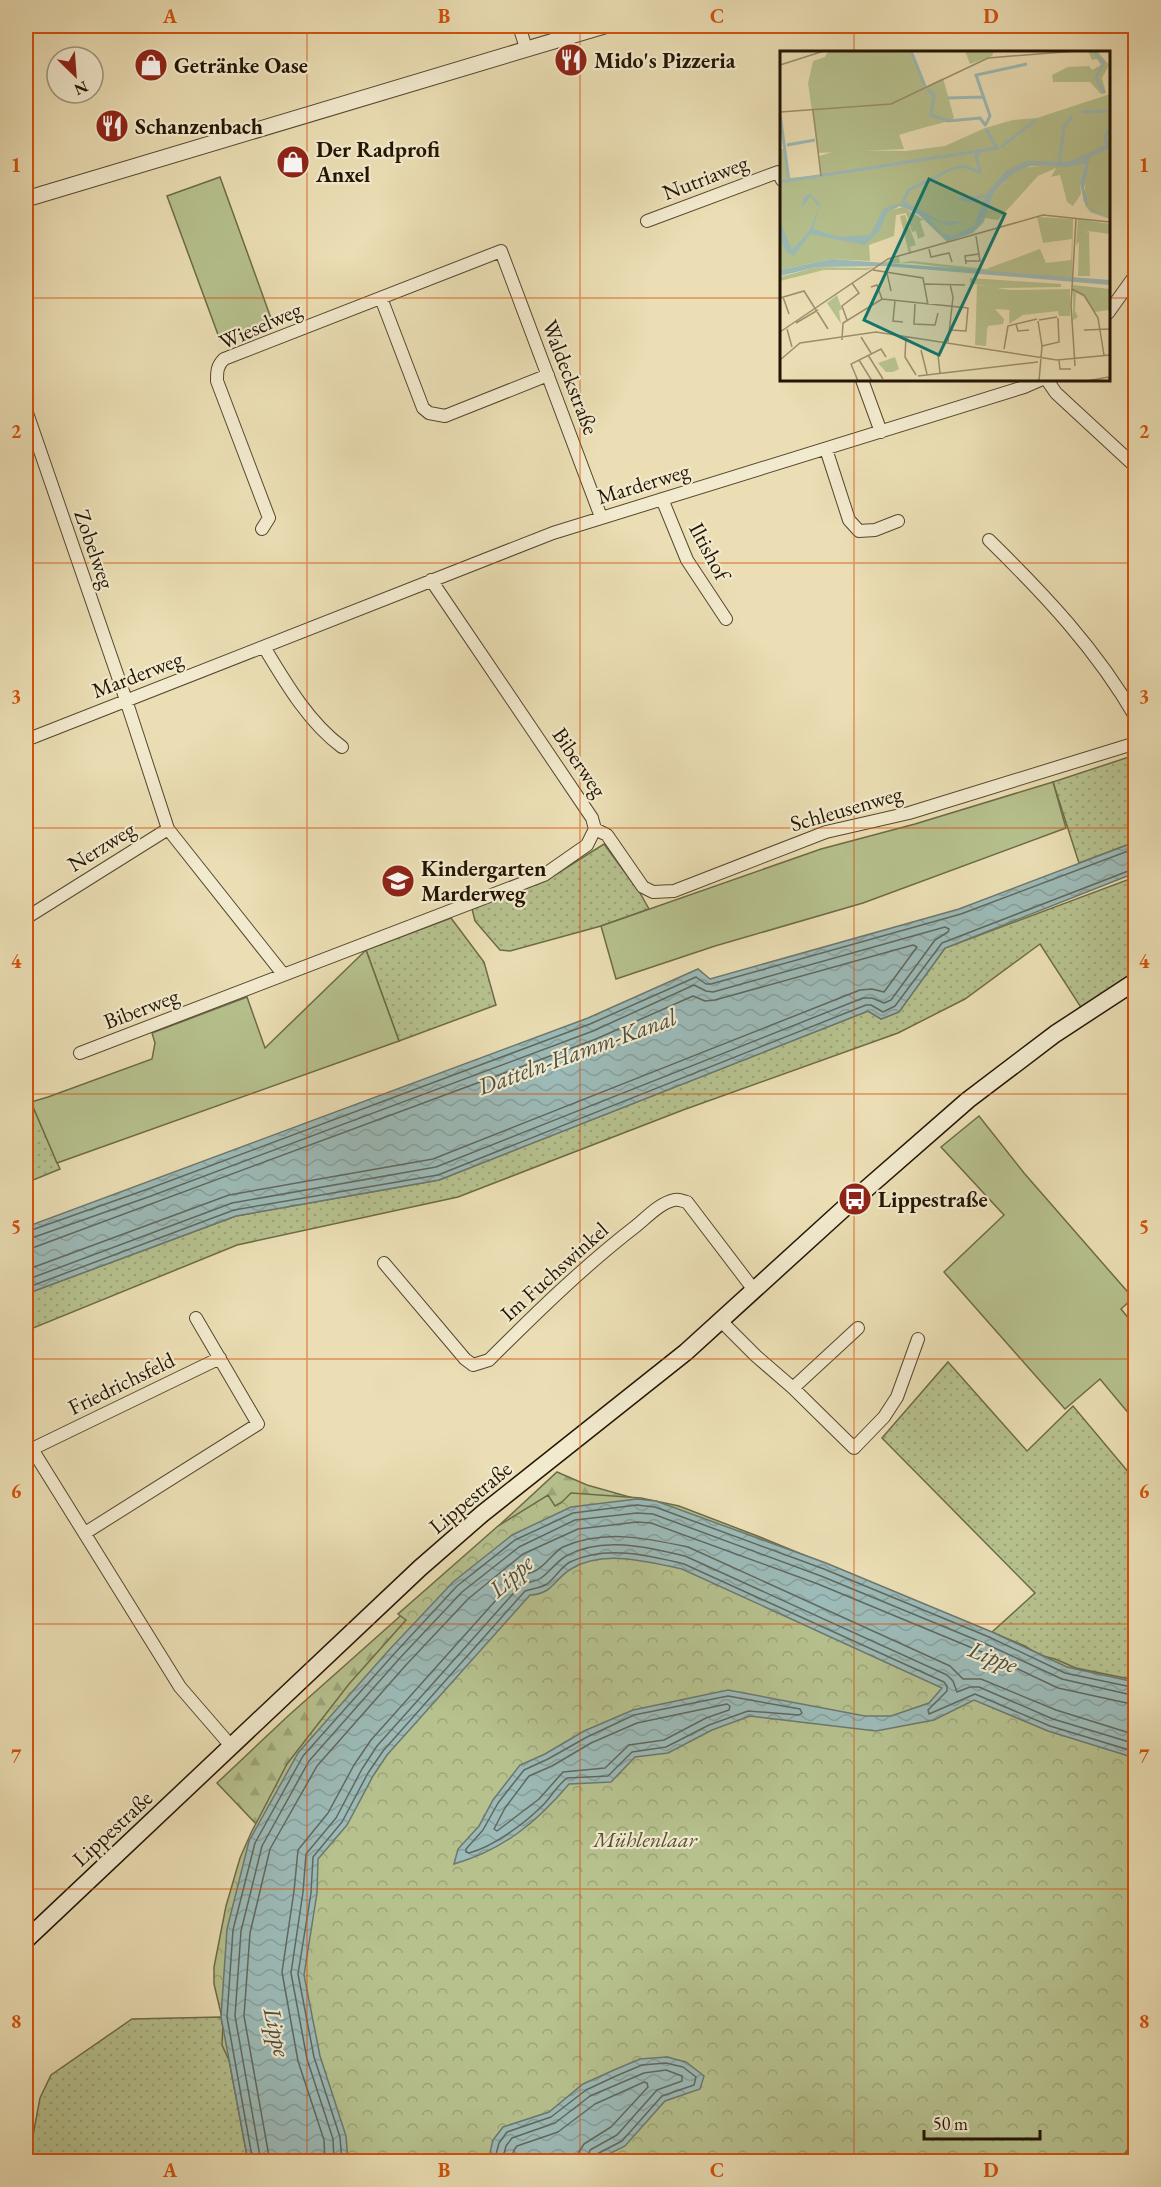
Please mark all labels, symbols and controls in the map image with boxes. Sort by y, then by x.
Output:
text: A [162,3,178,29]
text: B [438,3,450,29]
text: C [710,3,724,29]
text: D [983,3,999,29]
restaurant icon: Mido's Pizzeria [553,42,589,78]
north arrow [45,45,105,105]
place label: Mido's Pizzeria [594,46,736,75]
shop icon: Getränke Oase [133,47,169,83]
place label: Getränke Oase [174,51,308,80]
inset map [780,51,1110,381]
text: N [71,76,91,100]
restaurant icon: Schanzenbach [94,108,130,144]
place label: Schanzenbach [135,112,263,141]
place label: Der Radprofi Anxel [315,135,440,189]
shop icon: Der Radprofi Anxel [275,144,311,180]
street label: Nutriaweg [658,148,753,207]
text: 1 [11,152,21,178]
text: 1 [1139,152,1149,178]
street label: Wieselweg [214,294,306,356]
street label: Waldeckstraße [535,316,606,439]
text: 2 [11,418,22,444]
text: 2 [1139,418,1150,444]
street label: Marderweg [593,456,693,511]
street label: Zobelweg [67,506,122,593]
street label: Iltishof [682,517,738,588]
street label: Marderweg [88,644,187,705]
text: 3 [11,683,21,709]
text: 3 [1139,683,1149,709]
street label: Biberweg [546,722,614,803]
street label: Schleusenweg [787,779,906,838]
street label: Nerzweg [62,814,141,878]
place label: Kindergarten Marderweg [421,854,547,908]
school or university icon: Kindergarten Marderweg [380,863,416,899]
text: 4 [11,948,22,974]
text: 4 [1139,948,1150,974]
street label: Biberweg [99,981,183,1036]
water label: Datteln-Hamm-Kanal [472,1001,682,1102]
bus stop icon: Lippestraße [837,1181,873,1217]
place label: Lippestraße [878,1185,988,1214]
text: 5 [11,1213,21,1239]
text: 5 [1139,1213,1149,1239]
street label: Im Fuchswinkel [494,1215,614,1327]
street label: Friedrichsfeld [63,1345,180,1422]
street label: Lippestraße [423,1454,518,1540]
text: 6 [11,1478,22,1504]
text: 6 [1139,1478,1150,1504]
water label: Lippe [481,1547,540,1605]
water label: Lippe [963,1633,1023,1680]
text: 7 [11,1743,22,1769]
text: 7 [1139,1743,1150,1769]
street label: Lippestraße [66,1784,159,1873]
park label: Mühlenlaar [591,1825,698,1854]
water label: Lippe [257,2003,298,2060]
text: 8 [11,2008,21,2034]
text: 8 [1139,2008,1149,2034]
scale bar [924,2103,1040,2141]
text: 50 m [933,2112,968,2135]
text: A [162,2157,178,2183]
text: B [438,2157,450,2183]
text: C [710,2157,724,2183]
text: D [983,2157,999,2183]

